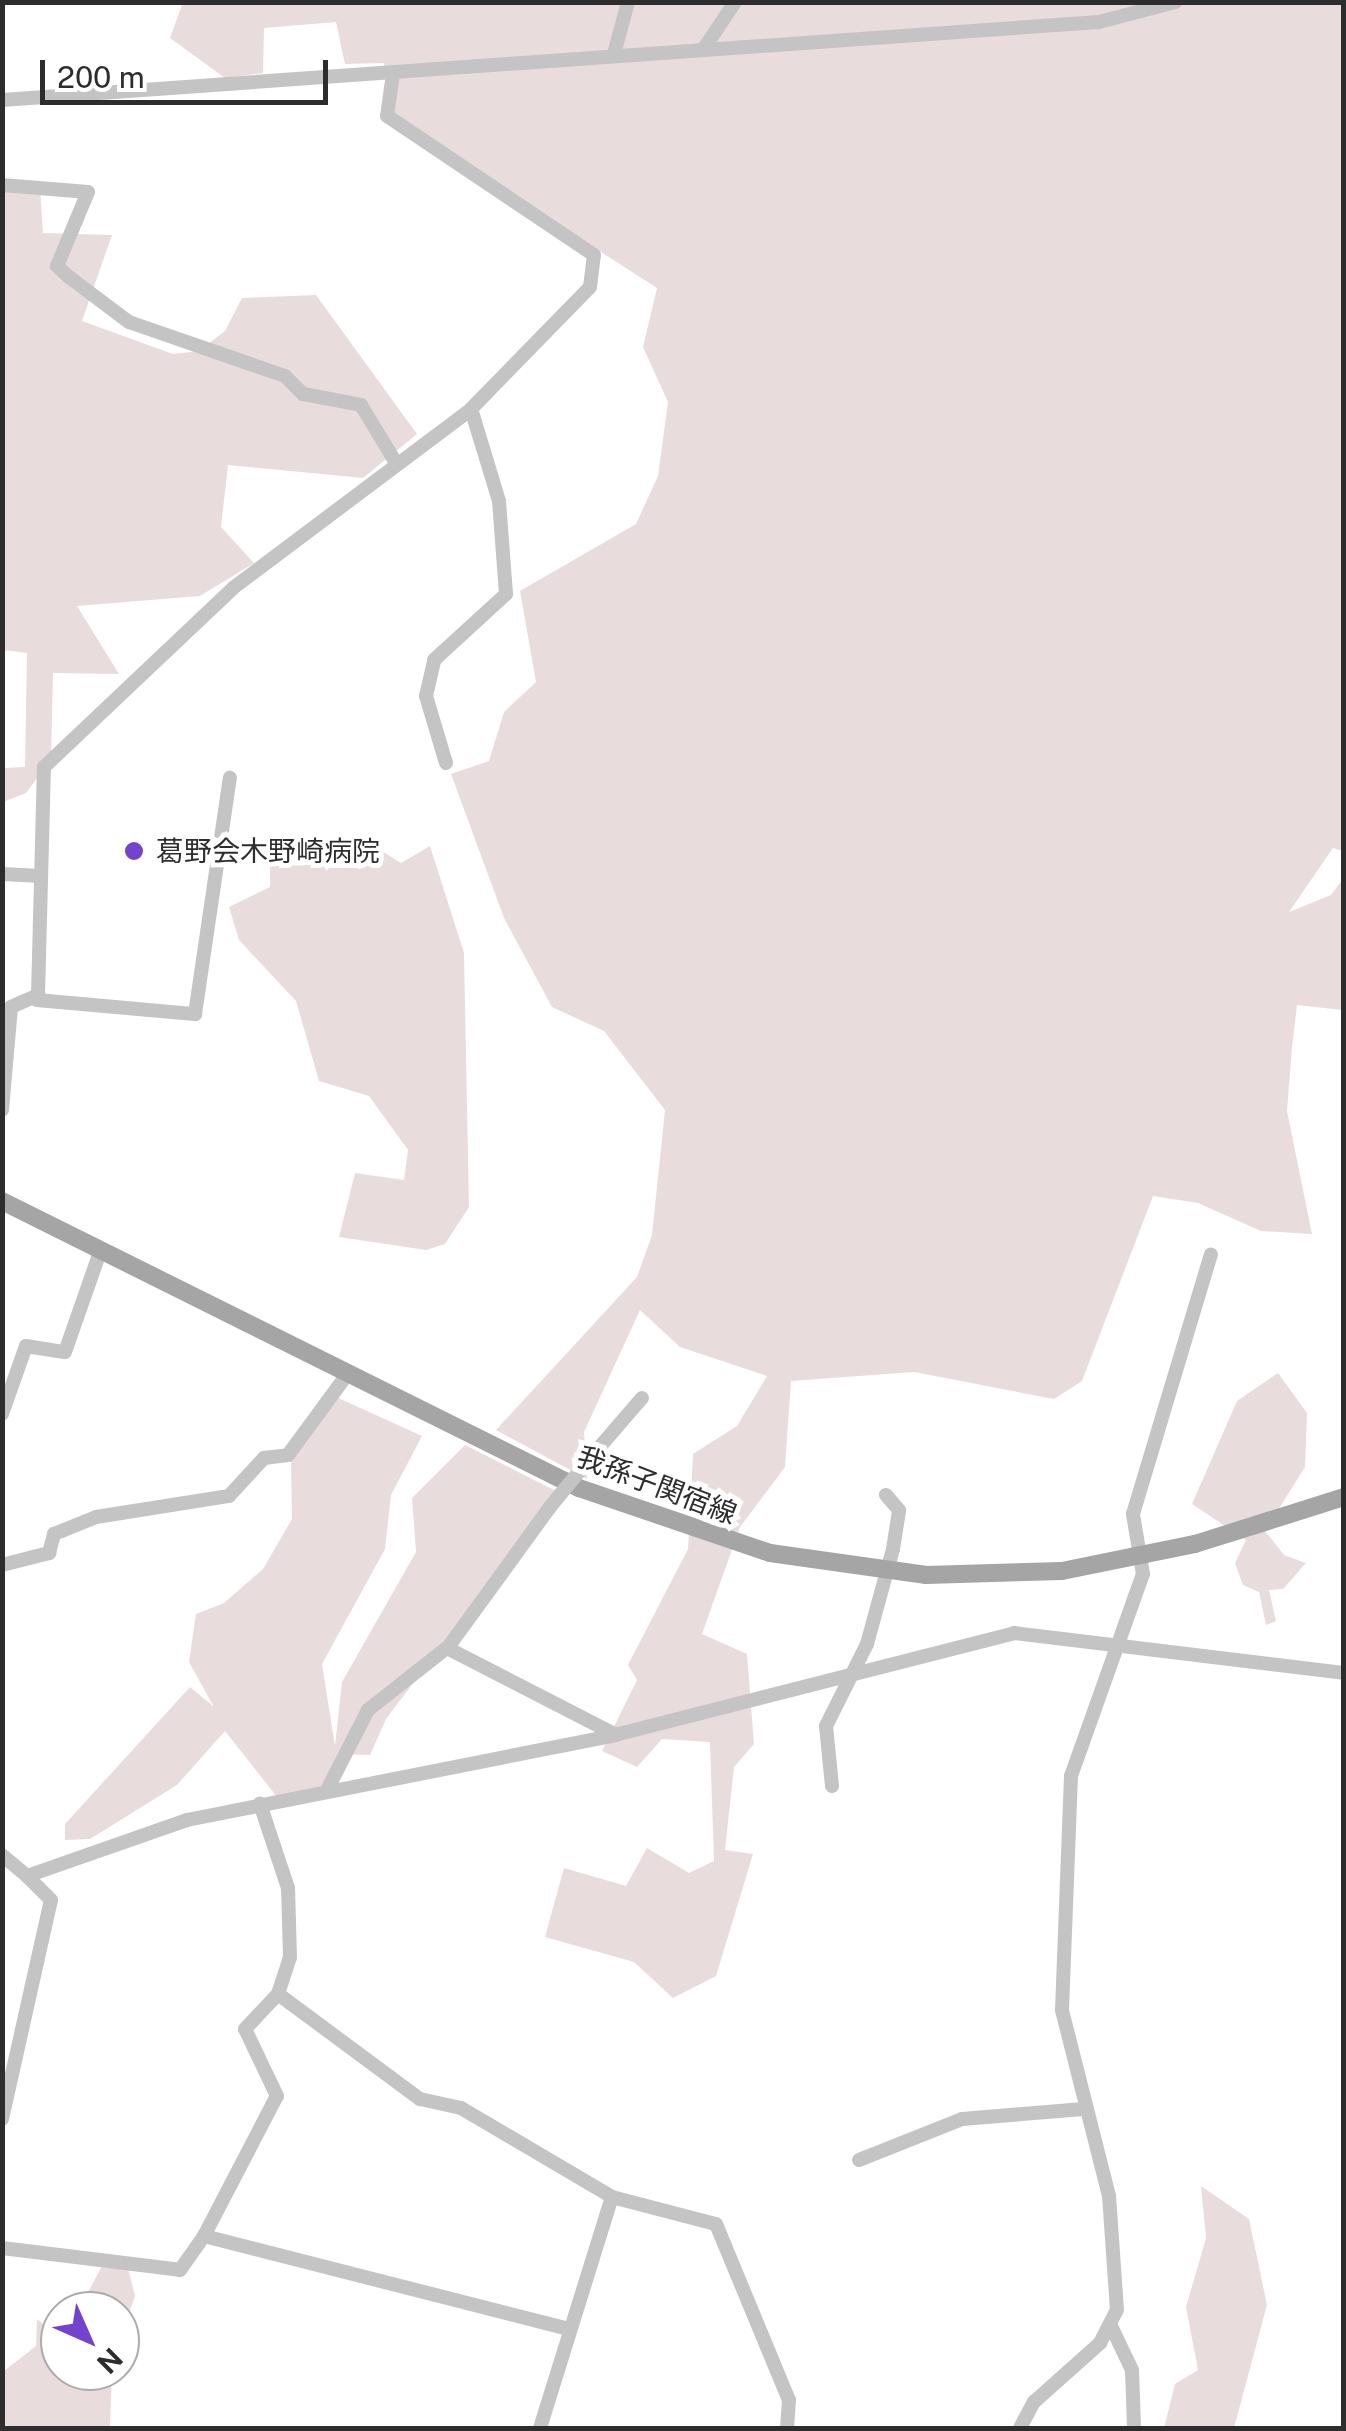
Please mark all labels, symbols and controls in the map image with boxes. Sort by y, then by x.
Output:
scale bar [45,40,332,102]
text: 200 m [57,59,145,95]
place label: 葛野会木野崎病院 [156,834,380,868]
marker: 葛野会木野崎病院 [121,838,147,864]
street label: 我孫子関宿線 [573,1439,741,1531]
north arrow [40,2291,140,2391]
text: N [91,2342,130,2381]

